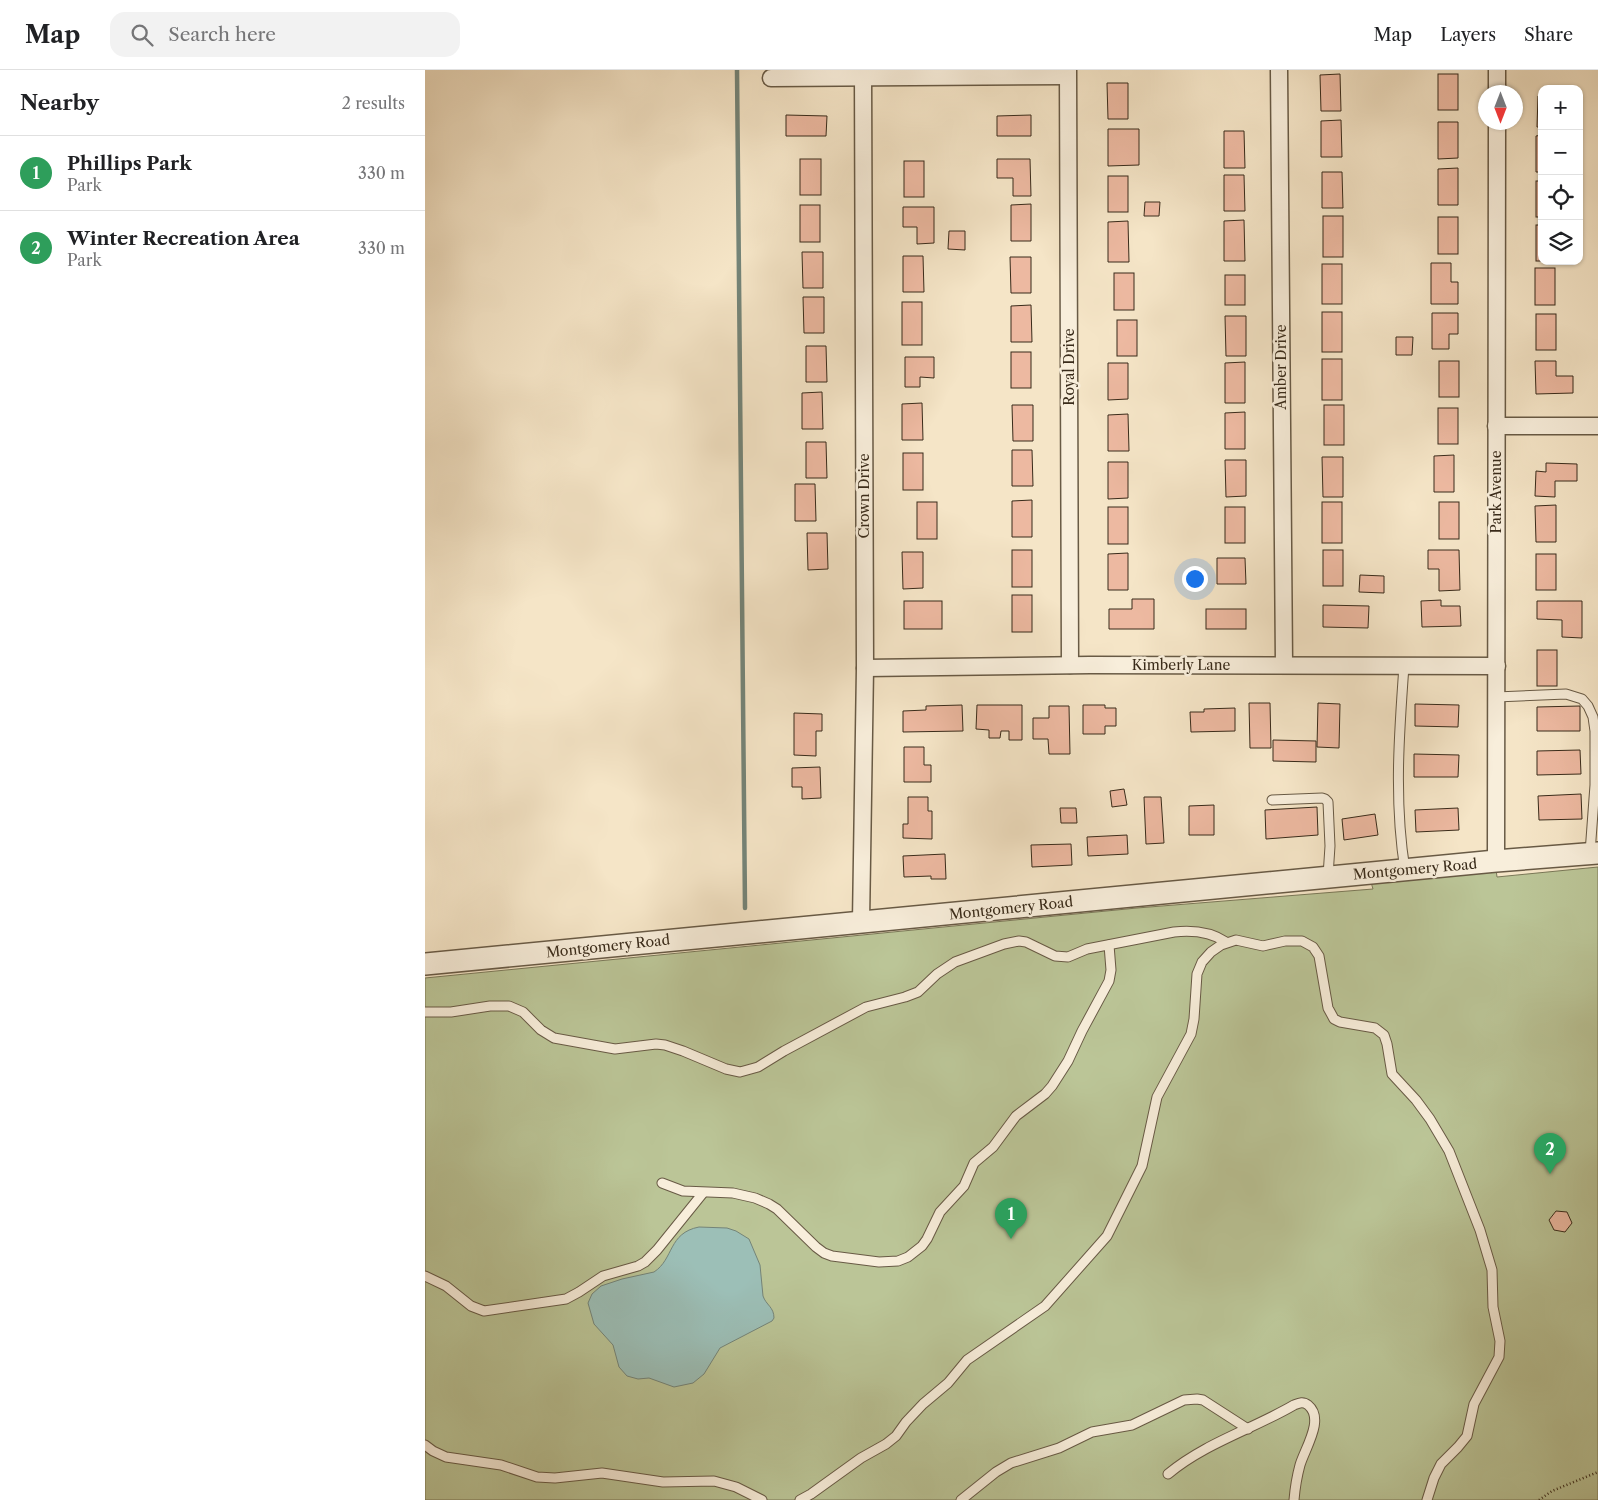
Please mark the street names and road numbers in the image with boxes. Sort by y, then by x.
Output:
street label: Amber Drive [1272,324,1290,411]
street label: Royal Drive [1060,328,1078,406]
street label: Park Avenue [1487,450,1505,534]
street label: Crown Drive [855,453,873,539]
street label: Kimberly Lane [1132,656,1230,674]
street label: Montgomery Road [1352,855,1478,883]
street label: Montgomery Road [948,892,1074,923]
street label: Montgomery Road [545,930,671,961]

